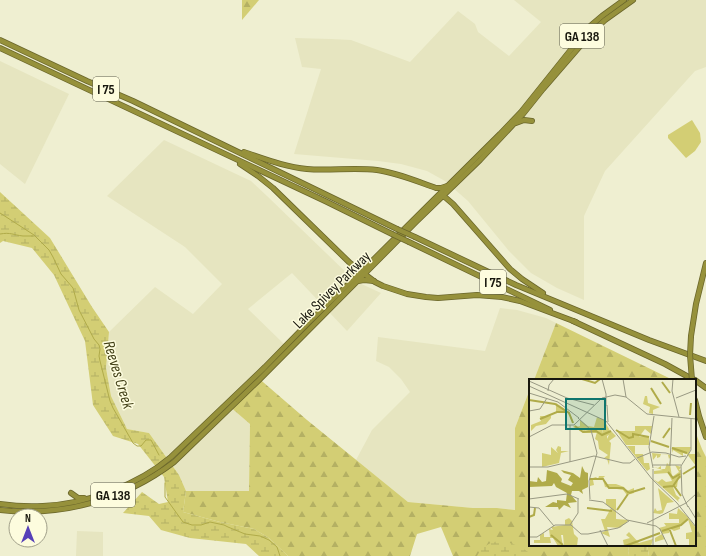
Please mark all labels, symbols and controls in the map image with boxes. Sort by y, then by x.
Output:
road number: GA 138 [560,24,604,48]
road number: I 75 [93,77,119,101]
street label: Lake Spivey Parkway [289,247,375,333]
road number: I 75 [480,270,506,294]
water label: Reeves Creek [99,339,138,412]
inset map [529,379,696,546]
road number: GA 138 [91,483,135,507]
north arrow [8,508,48,548]
text: N [25,512,31,525]

